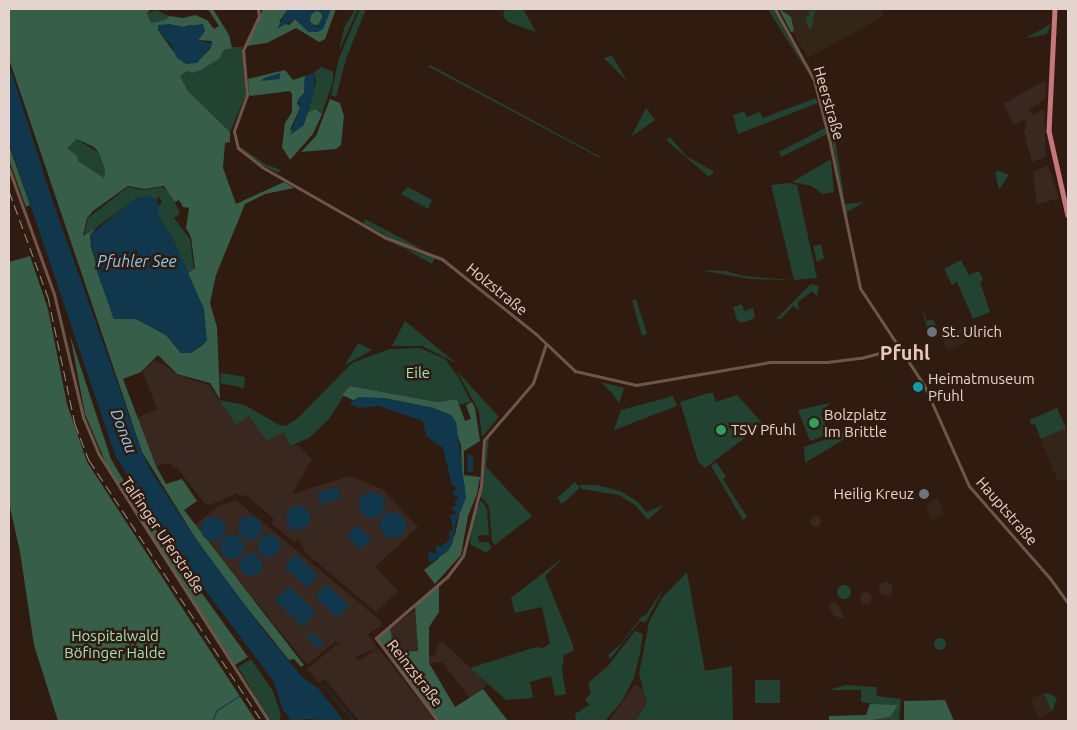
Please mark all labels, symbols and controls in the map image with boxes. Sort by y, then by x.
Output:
street label: Heerstraße [810,64,848,142]
water label: Pfuhler See [97,251,177,271]
street label: Holzstraße [463,259,531,319]
place label: St. Ulrich [942,323,1002,341]
marker: St. Ulrich [926,326,938,338]
district label: Pfuhl [880,340,930,364]
park label: Eile [406,364,430,382]
place label: Heimatmuseum Pfuhl [928,369,1035,404]
marker: Heimatmuseum Pfuhl [912,381,924,393]
place label: Bolzplatz Im Brittle [824,405,887,440]
water label: Donau [107,406,141,456]
marker: Bolzplatz Im Brittle [808,417,820,429]
place label: TSV Pfuhl [731,421,796,439]
marker: TSV Pfuhl [715,424,727,436]
street label: Talfinger Uferstraße [117,473,209,597]
street label: Hauptstraße [972,473,1042,549]
place label: Heilig Kreuz [833,485,914,503]
marker: Heilig Kreuz [918,488,930,500]
park label: Hospitalwald Böfinger Halde [64,626,166,661]
street label: Reinzstraße [383,636,447,710]

